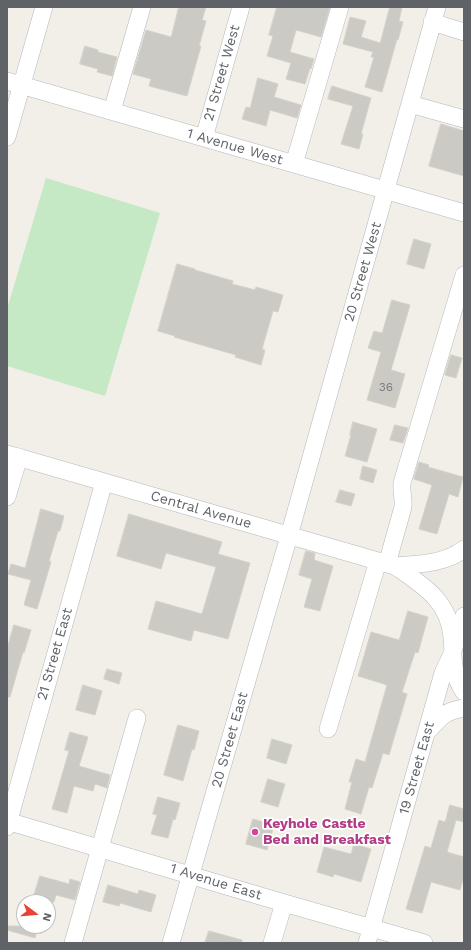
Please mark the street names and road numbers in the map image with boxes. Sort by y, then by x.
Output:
street label: 21 Street West [200,23,244,123]
street label: 1 Avenue West [185,125,285,169]
street label: 20 Street West [341,220,385,324]
street label: Central Avenue [149,488,253,532]
street label: 21 Street East [34,606,76,702]
street label: 20 Street East [208,690,252,790]
street label: 19 Street East [396,720,438,816]
street label: 1 Avenue East [168,860,264,904]

